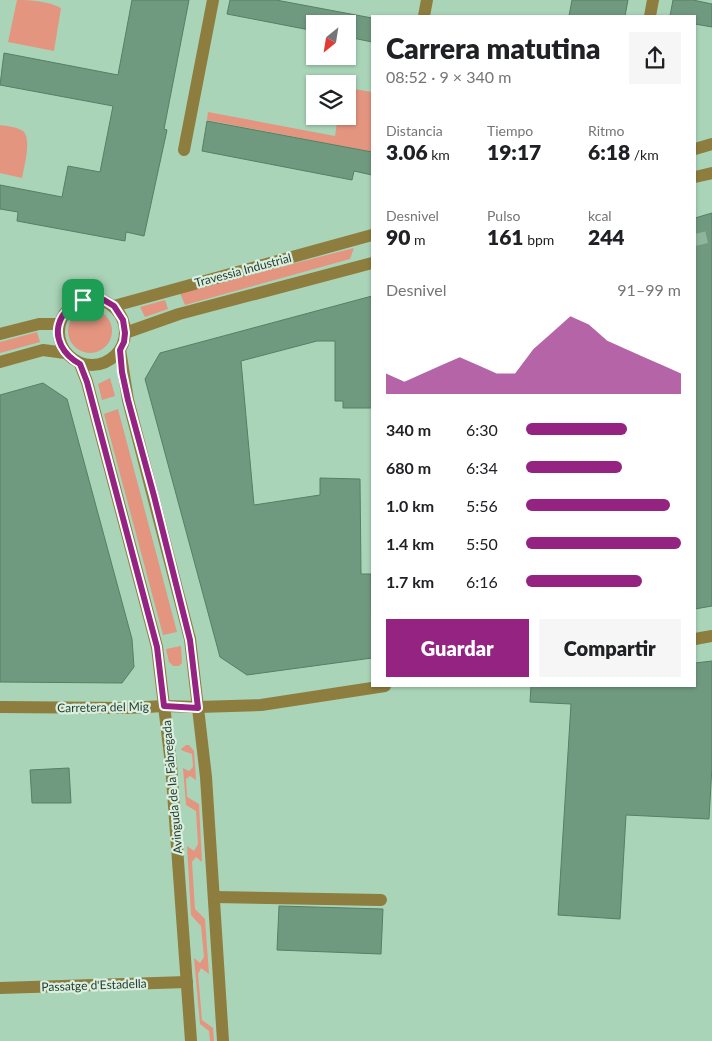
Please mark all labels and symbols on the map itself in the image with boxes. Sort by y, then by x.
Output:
north arrow [306,15,356,65]
street label: Travessia Industrial [193,250,293,290]
pin [62,279,104,321]
street label: Carretera del Mig [57,699,149,715]
street label: Avinguda de la Fabregada [159,720,185,854]
street label: Passatge d'Estadella [41,976,147,994]

